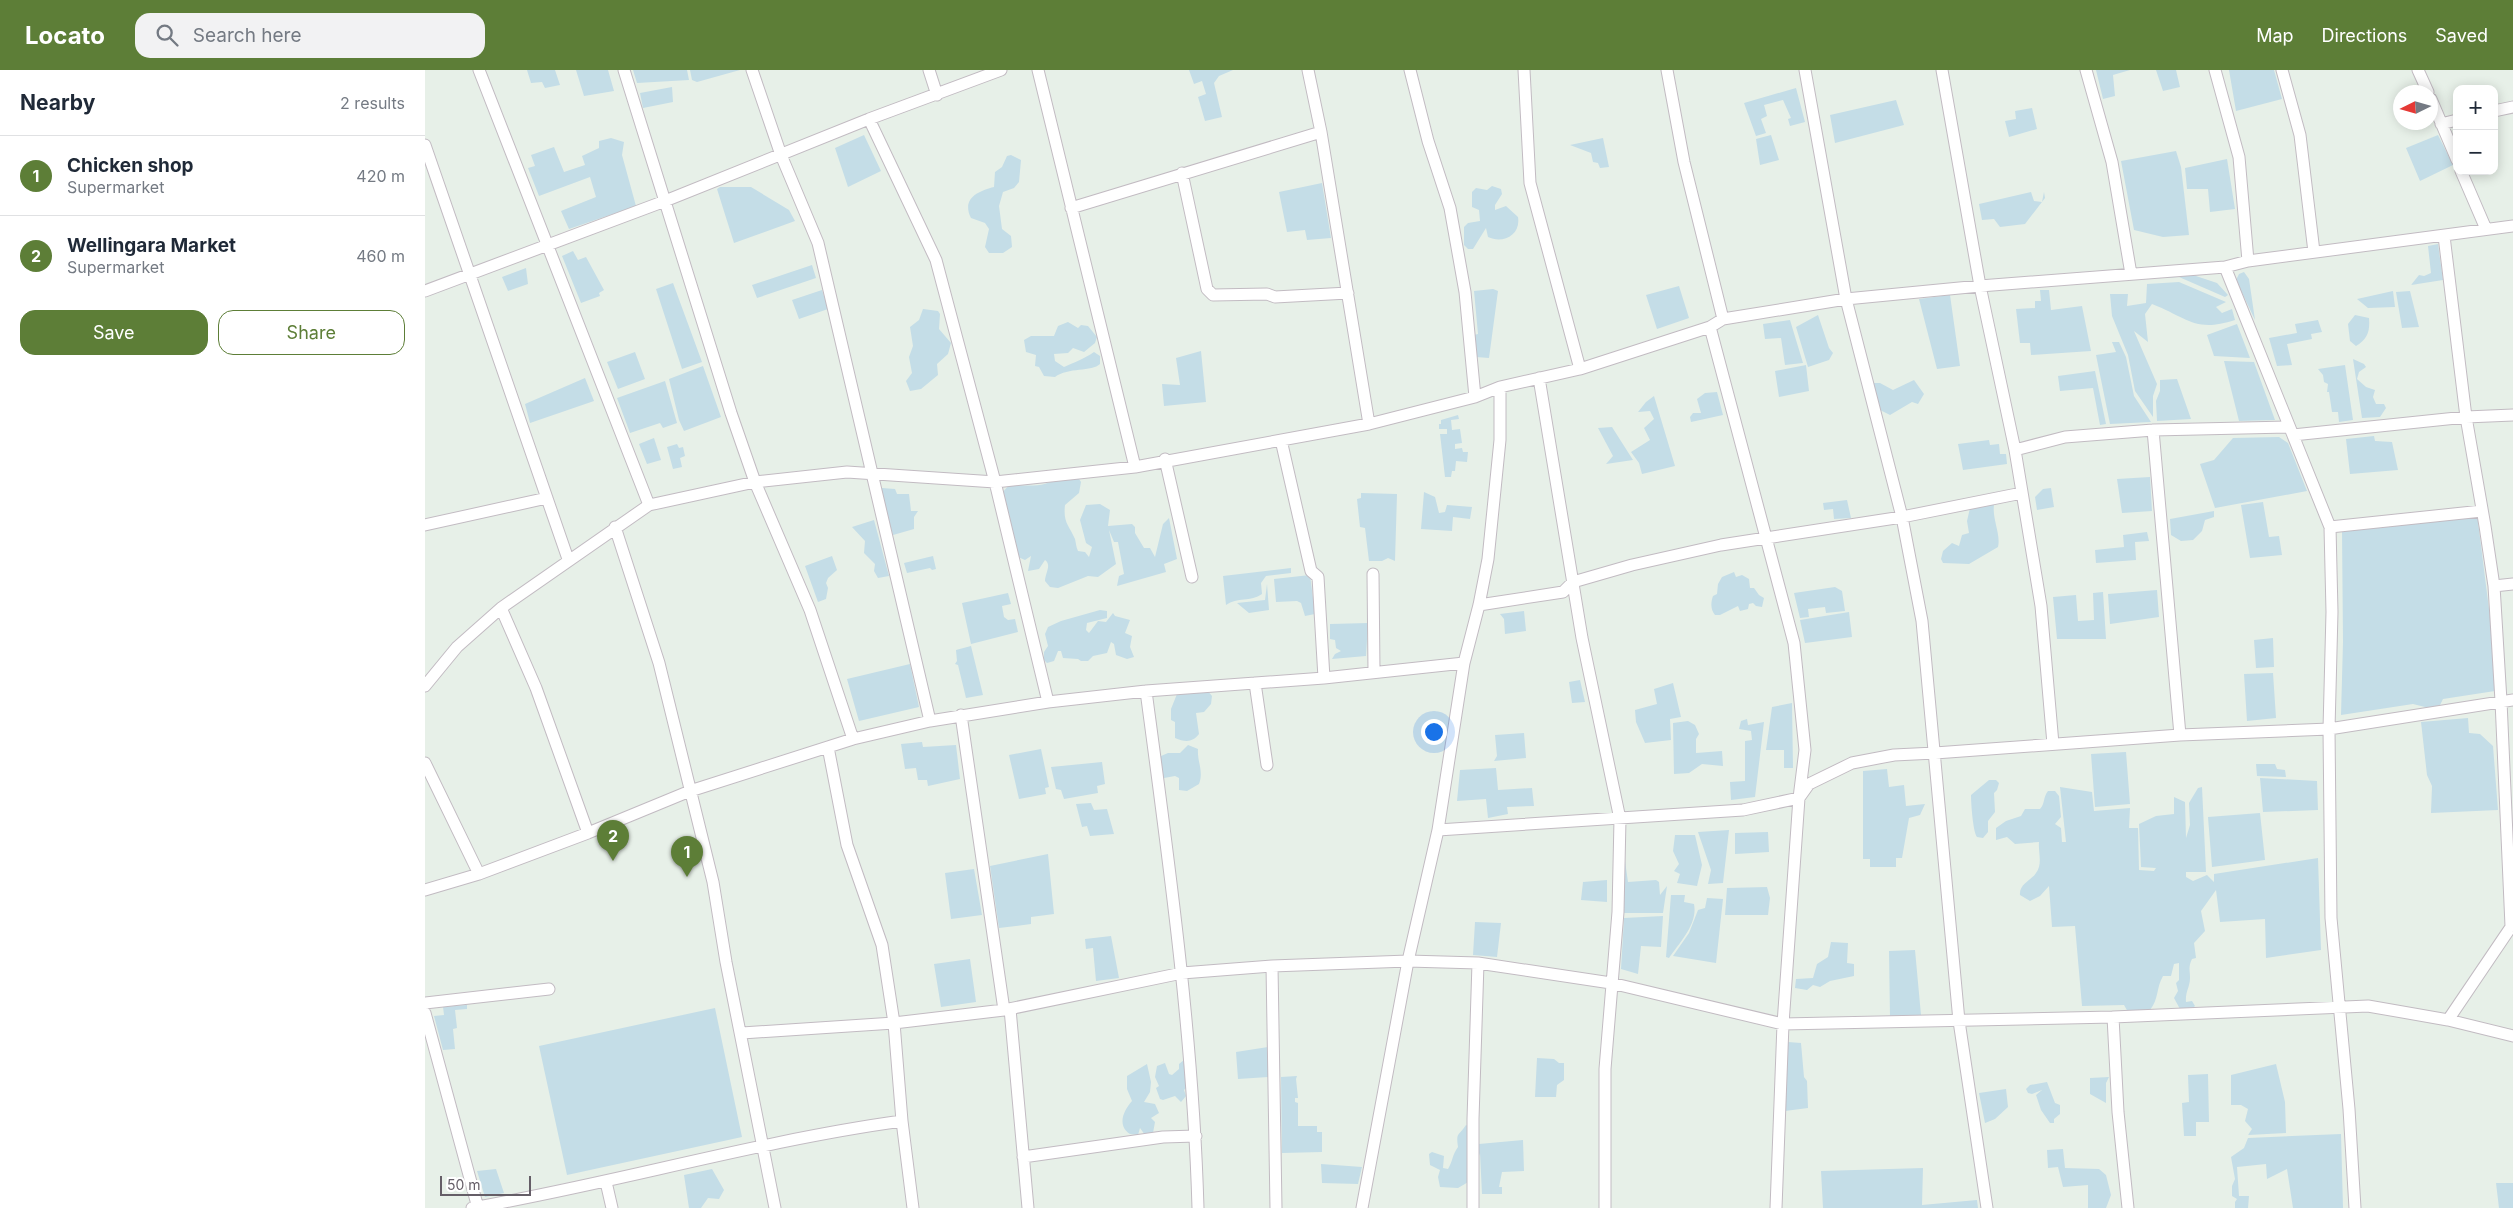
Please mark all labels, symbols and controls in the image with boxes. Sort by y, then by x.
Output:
search box [135,13,485,58]
text: Locato [25,21,105,50]
icon: search [153,21,181,49]
text: Search here [193,24,301,47]
text: Map [2256,25,2294,46]
text: Directions [2322,25,2407,46]
text: Saved [2435,25,2488,46]
north arrow [2393,85,2438,130]
map controls [2453,85,2498,175]
button: + [2453,85,2498,130]
text: Nearby [20,90,95,115]
text: 2 results [340,93,405,113]
button: − [2453,130,2498,175]
text: Chicken shop [67,154,194,177]
text: 1 [33,166,39,186]
text: 420 m [356,166,405,186]
text: Supermarket [67,177,164,197]
text: Wellingara Market [67,234,236,257]
text: 2 [31,246,41,266]
text: 460 m [356,246,405,266]
text: Supermarket [67,257,164,277]
button: Save [20,310,208,355]
button: Share [218,310,405,355]
your location [1421,719,1447,745]
pin: 2 [597,820,629,861]
pin: 1 [671,836,703,877]
scale bar [440,1173,531,1196]
text: 50 m [447,1176,481,1193]

